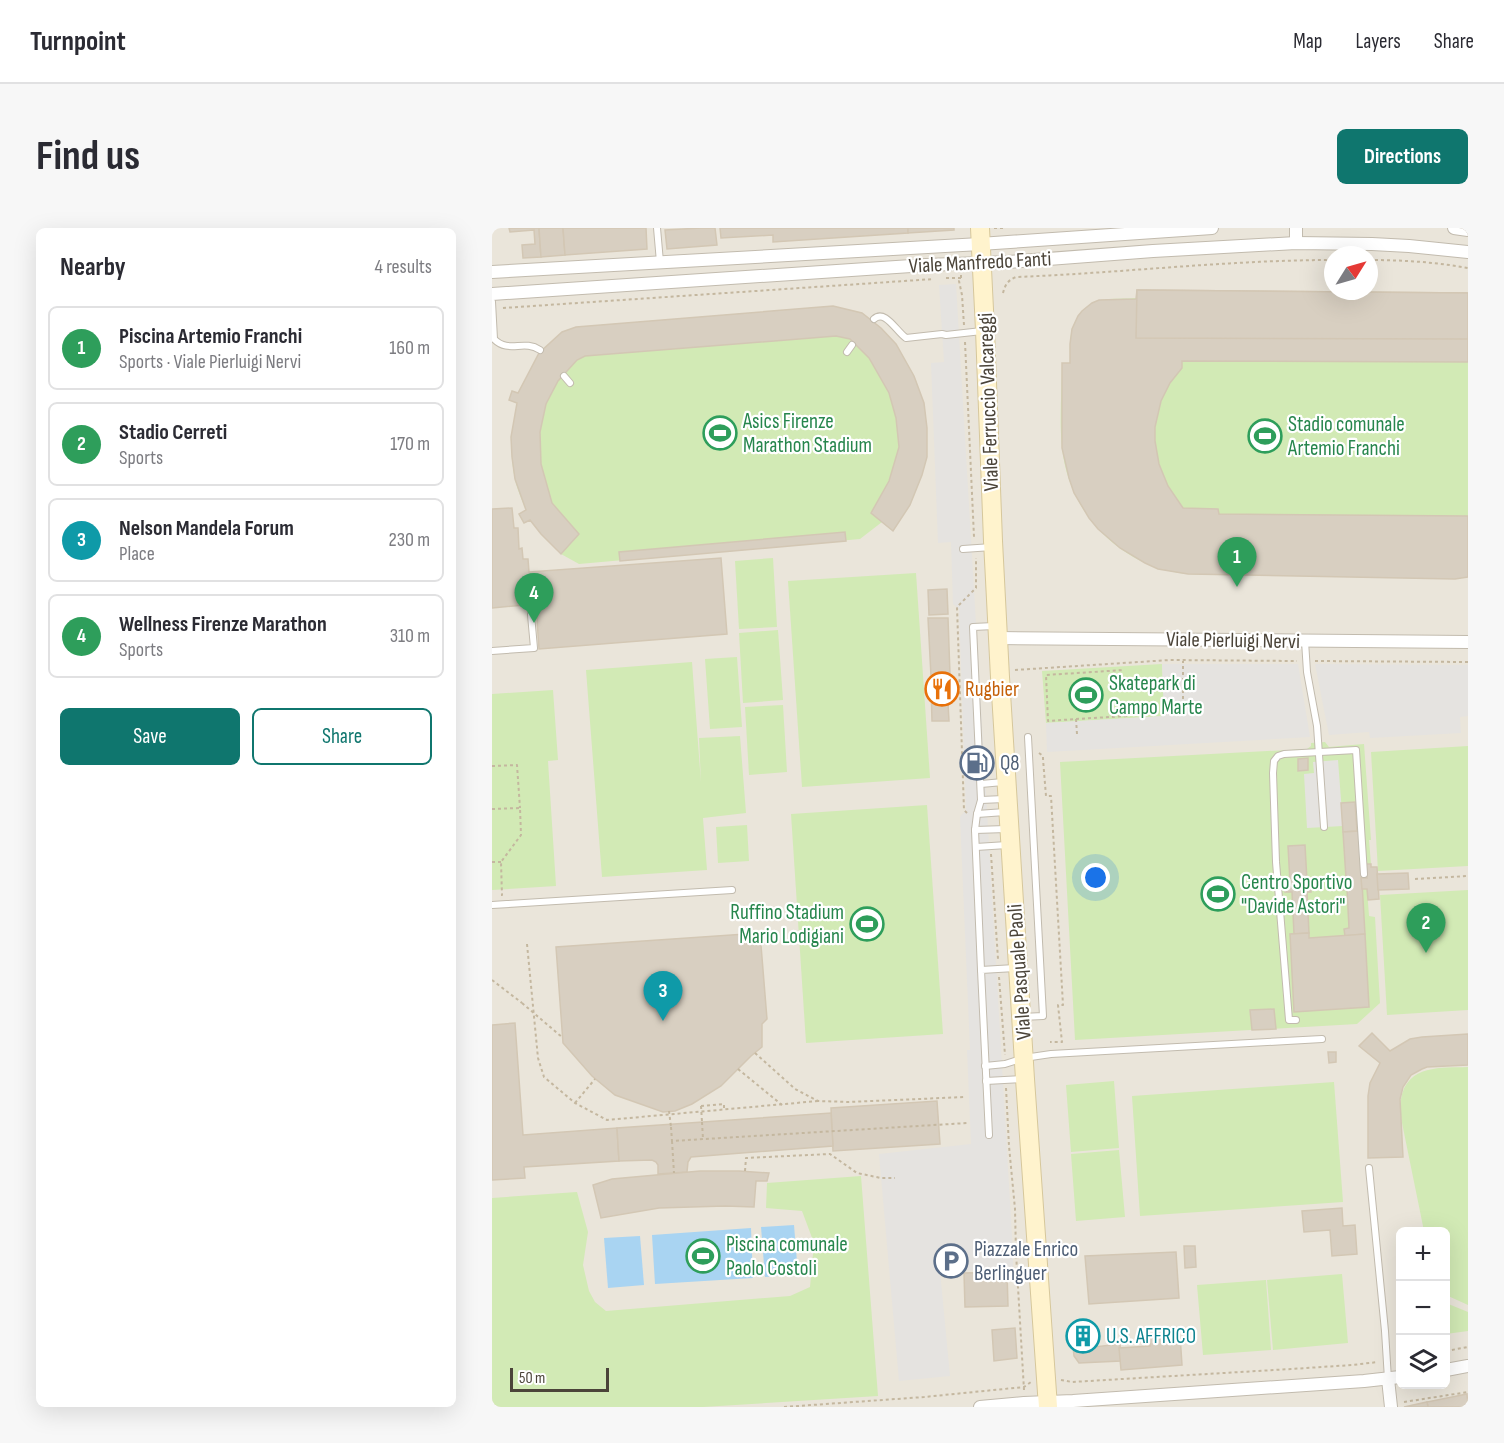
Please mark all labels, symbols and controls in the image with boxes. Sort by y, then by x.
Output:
text: Turnpoint [30,25,126,58]
text: Map [1293,29,1322,54]
text: Layers [1355,29,1401,54]
text: Share [1434,29,1474,54]
button: Directions [1337,129,1468,184]
text: Find us [36,131,140,182]
street label: Viale Manfredo Fanti [908,246,1052,279]
north arrow [1324,246,1378,300]
text: Nearby [60,252,126,283]
text: 4 results [375,255,432,279]
street label: Viale Ferruccio Valcareggi [973,312,1004,492]
text: Piscina Artemio Franchi [119,323,302,350]
text: 1 [78,336,85,360]
text: 160 m [389,336,430,360]
text: Sports · Viale Pierluigi Nervi [119,350,301,374]
place label: Asics Firenze Marathon Stadium [742,409,872,458]
place label: Stadio comunale Artemio Franchi [1287,412,1405,461]
sports icon: Asics Firenze Marathon Stadium [702,415,738,451]
sports icon: Stadio comunale Artemio Franchi [1247,418,1283,454]
text: Stadio Cerreti [119,419,227,446]
text: 2 [77,432,86,456]
text: 170 m [390,432,430,456]
text: Sports [119,446,163,470]
text: Nelson Mandela Forum [119,515,294,542]
text: 3 [77,528,86,552]
text: 230 m [388,528,430,552]
pin: 1 [1218,538,1256,587]
text: Place [119,542,155,566]
pin: 4 [514,574,554,623]
text: Wellness Firenze Marathon [119,611,327,638]
text: 4 [77,624,86,648]
text: 310 m [390,624,430,648]
street label: Viale Pierluigi Nervi [1166,627,1300,654]
text: Sports [119,638,163,662]
restaurant icon: Rugbier [924,671,960,707]
place label: Skatepark di Campo Marte [1109,671,1203,720]
place label: Rugbier [965,677,1019,702]
sports icon: Skatepark di Campo Marte [1068,677,1104,713]
button: Save [60,708,240,765]
button: Share [252,708,432,765]
fuel station icon: Q8 [959,745,995,781]
place label: Q8 [1000,751,1020,776]
your location [1081,863,1110,892]
place label: Centro Sportivo "Davide Astori" [1241,870,1352,919]
sports icon: Centro Sportivo "Davide Astori" [1200,876,1236,912]
place label: Ruffino Stadium Mario Lodigiani [730,900,844,949]
street label: Viale Pasquale Paoli [1002,903,1037,1041]
pin: 2 [1406,904,1446,953]
sports icon: Ruffino Stadium Mario Lodigiani [849,906,885,942]
pin: 3 [644,972,682,1021]
map controls [1396,1227,1450,1389]
button: + [1396,1227,1450,1281]
place label: Piscina comunale Paolo Costoli [726,1232,848,1281]
place label: Piazzale Enrico Berlinguer [974,1237,1078,1286]
sports icon: Piscina comunale Paolo Costoli [685,1238,721,1274]
parking icon: Piazzale Enrico Berlinguer [933,1243,969,1279]
button: − [1396,1281,1450,1335]
building icon: U.S. AFFRICO [1065,1318,1101,1354]
place label: U.S. AFFRICO [1106,1324,1196,1349]
button: layers [1396,1335,1450,1389]
scale bar [510,1365,609,1392]
text: 50 m [519,1369,545,1388]

